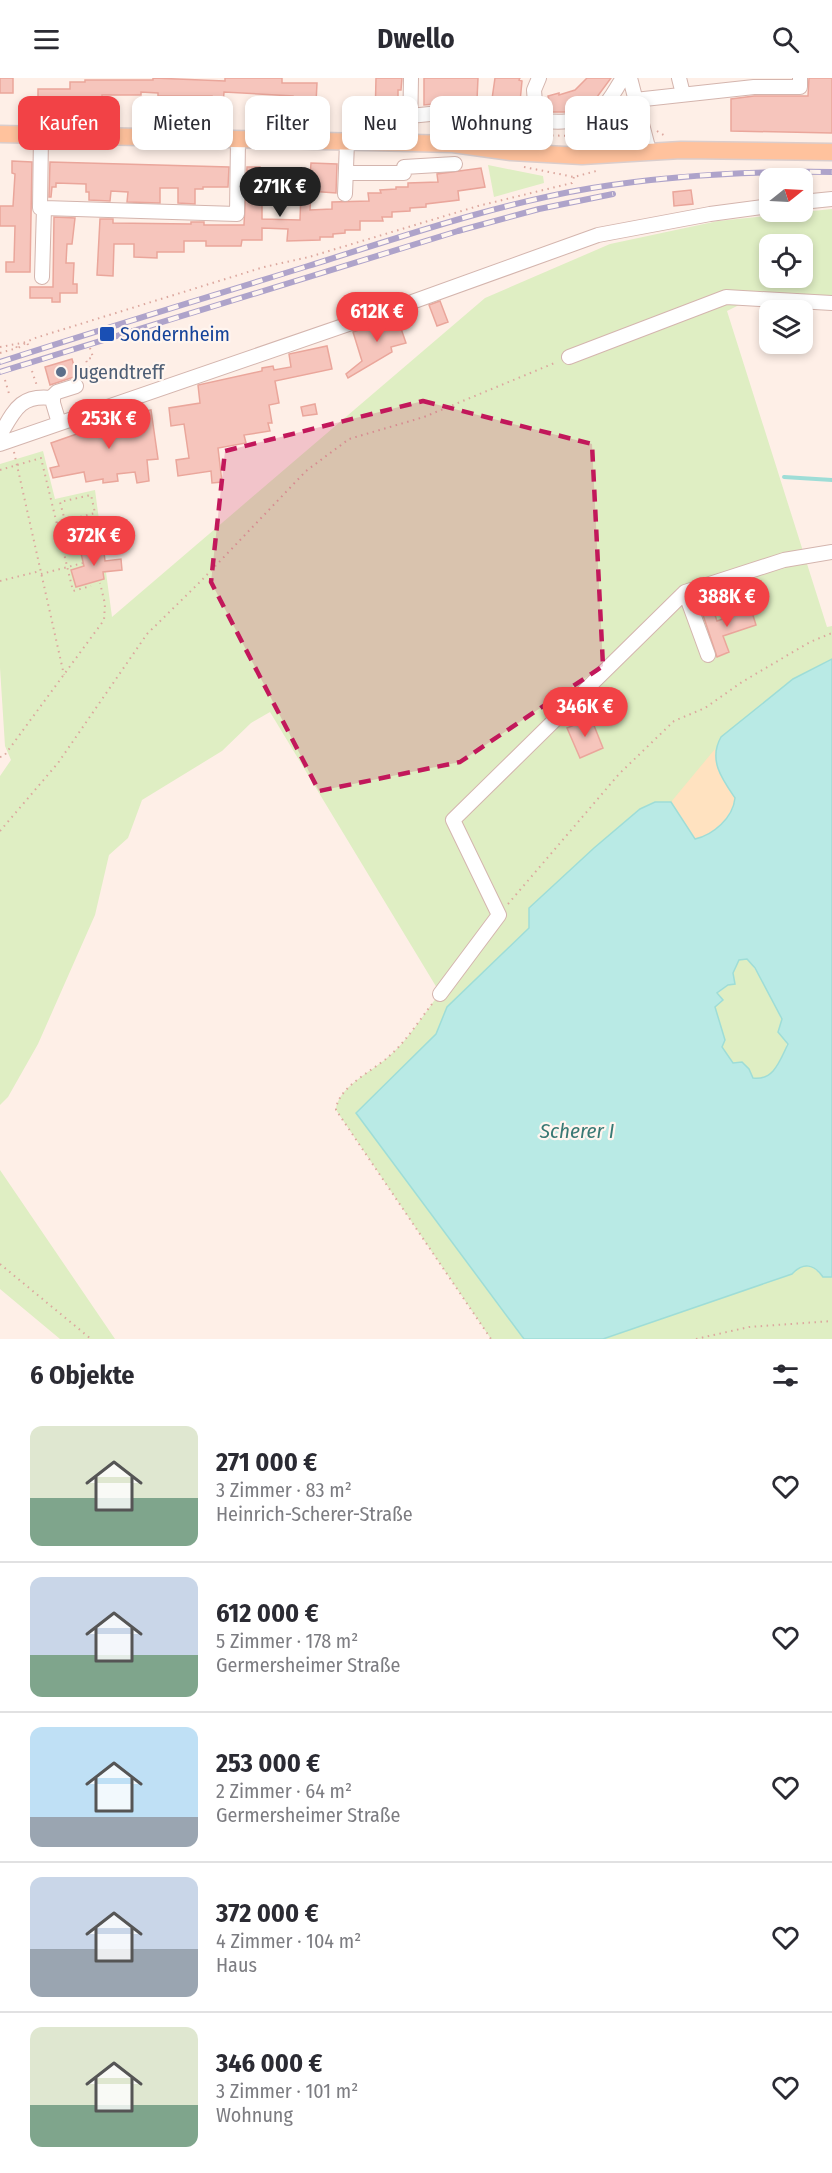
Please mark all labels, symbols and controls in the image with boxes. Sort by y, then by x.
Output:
icon: menu [30,23,63,56]
text: Dwello [377,23,455,55]
icon: search [769,23,802,56]
chip: Kaufen [18,96,120,150]
chip: Mieten [132,96,233,150]
chip: Filter [245,96,330,150]
chip: Neu [342,96,418,150]
chip: Wohnung [430,96,553,150]
chip: Haus [565,96,650,150]
pin: 271K € [231,167,329,218]
north arrow [759,168,813,222]
map controls [759,168,813,354]
text: 271K € [254,174,306,198]
button: locate [759,234,813,288]
pin: 612K € [328,292,426,343]
text: 612K € [350,299,404,323]
button: layers [759,300,813,354]
place label: Sondernheim [120,322,230,346]
marker: Sondernheim [98,325,116,343]
place label: Jugendtreff [73,360,166,384]
marker: Jugendtreff [54,365,68,379]
pin: 253K € [60,399,158,450]
text: 253K € [82,406,136,430]
pin: 372K € [45,516,143,567]
text: 372K € [67,523,121,547]
pin: 388K € [678,577,776,628]
text: 388K € [698,584,756,608]
pin: 346K € [536,687,634,738]
text: 346K € [557,694,613,718]
water label: Scherer I [539,1118,614,1144]
icon: filters [769,1359,802,1392]
text: 6 Objekte [30,1360,135,1391]
text: 271 000 € [216,1447,317,1478]
icon: home [78,1450,150,1522]
icon: heart [769,1470,802,1503]
text: 3 Zimmer · 83 m² [216,1478,352,1502]
text: Heinrich-Scherer-Straße [216,1502,413,1526]
text: 612 000 € [216,1598,319,1629]
icon: home [78,1601,150,1673]
icon: heart [769,1621,802,1654]
text: 5 Zimmer · 178 m² [216,1629,358,1653]
text: Germersheimer Straße [216,1653,400,1677]
text: 253 000 € [216,1748,320,1779]
icon: home [78,1751,150,1823]
icon: heart [769,1771,802,1804]
text: 2 Zimmer · 64 m² [216,1779,352,1803]
text: Germersheimer Straße [216,1803,400,1827]
text: 372 000 € [216,1898,319,1929]
icon: home [78,1901,150,1973]
icon: heart [769,1921,802,1954]
text: 4 Zimmer · 104 m² [216,1929,361,1953]
text: Haus [216,1953,257,1977]
text: 346 000 € [216,2048,323,2079]
icon: home [78,2051,150,2123]
icon: heart [769,2071,802,2104]
text: 3 Zimmer · 101 m² [216,2079,358,2103]
text: Wohnung [216,2103,293,2127]

